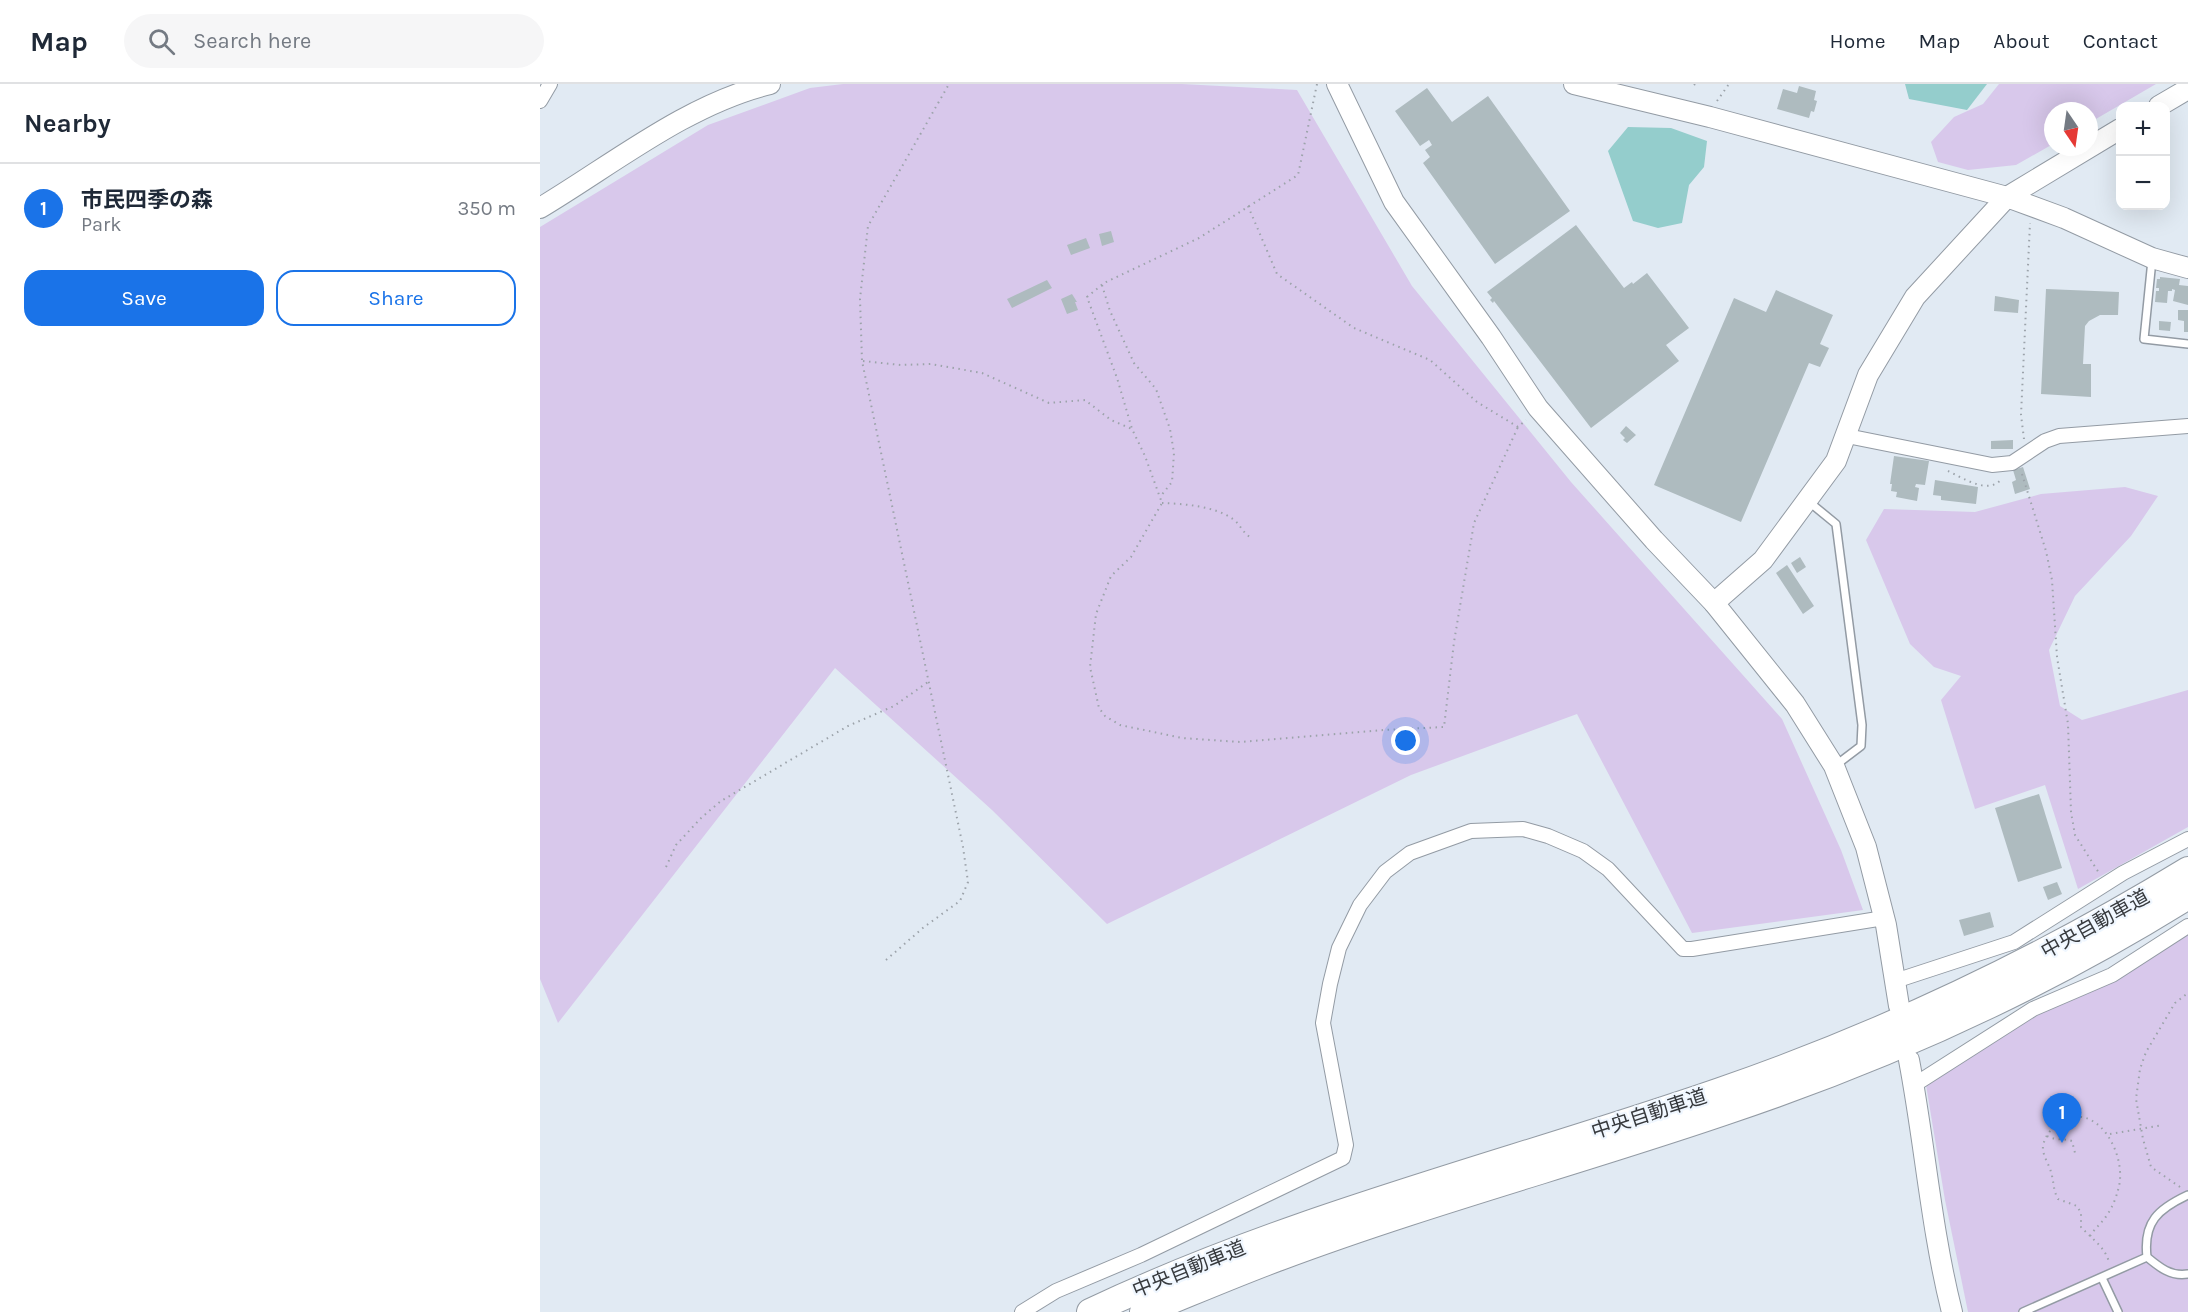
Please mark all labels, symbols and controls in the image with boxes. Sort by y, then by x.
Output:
search box [124,14,544,68]
text: Map [30,25,88,58]
icon: search [145,25,178,58]
text: Search here [193,28,311,54]
text: Home [1830,29,1886,53]
text: Map [1919,29,1960,53]
text: About [1993,29,2050,53]
text: Contact [2083,29,2158,53]
north arrow [2044,102,2098,156]
map controls [2116,102,2170,210]
button: + [2116,102,2170,156]
text: Nearby [24,108,111,139]
button: − [2116,156,2170,210]
text: 市民四季の森 [81,187,213,213]
text: 1 [40,197,47,220]
text: 350 m [458,197,516,220]
text: Park [81,213,122,236]
button: Save [24,270,264,326]
button: Share [276,270,516,326]
your location [1391,726,1420,755]
street label: 中央自動車道 [2037,885,2153,963]
street label: 中央自動車道 [1588,1085,1710,1143]
pin: 1 [2042,1094,2081,1143]
street label: 中央自動車道 [1129,1236,1249,1302]

